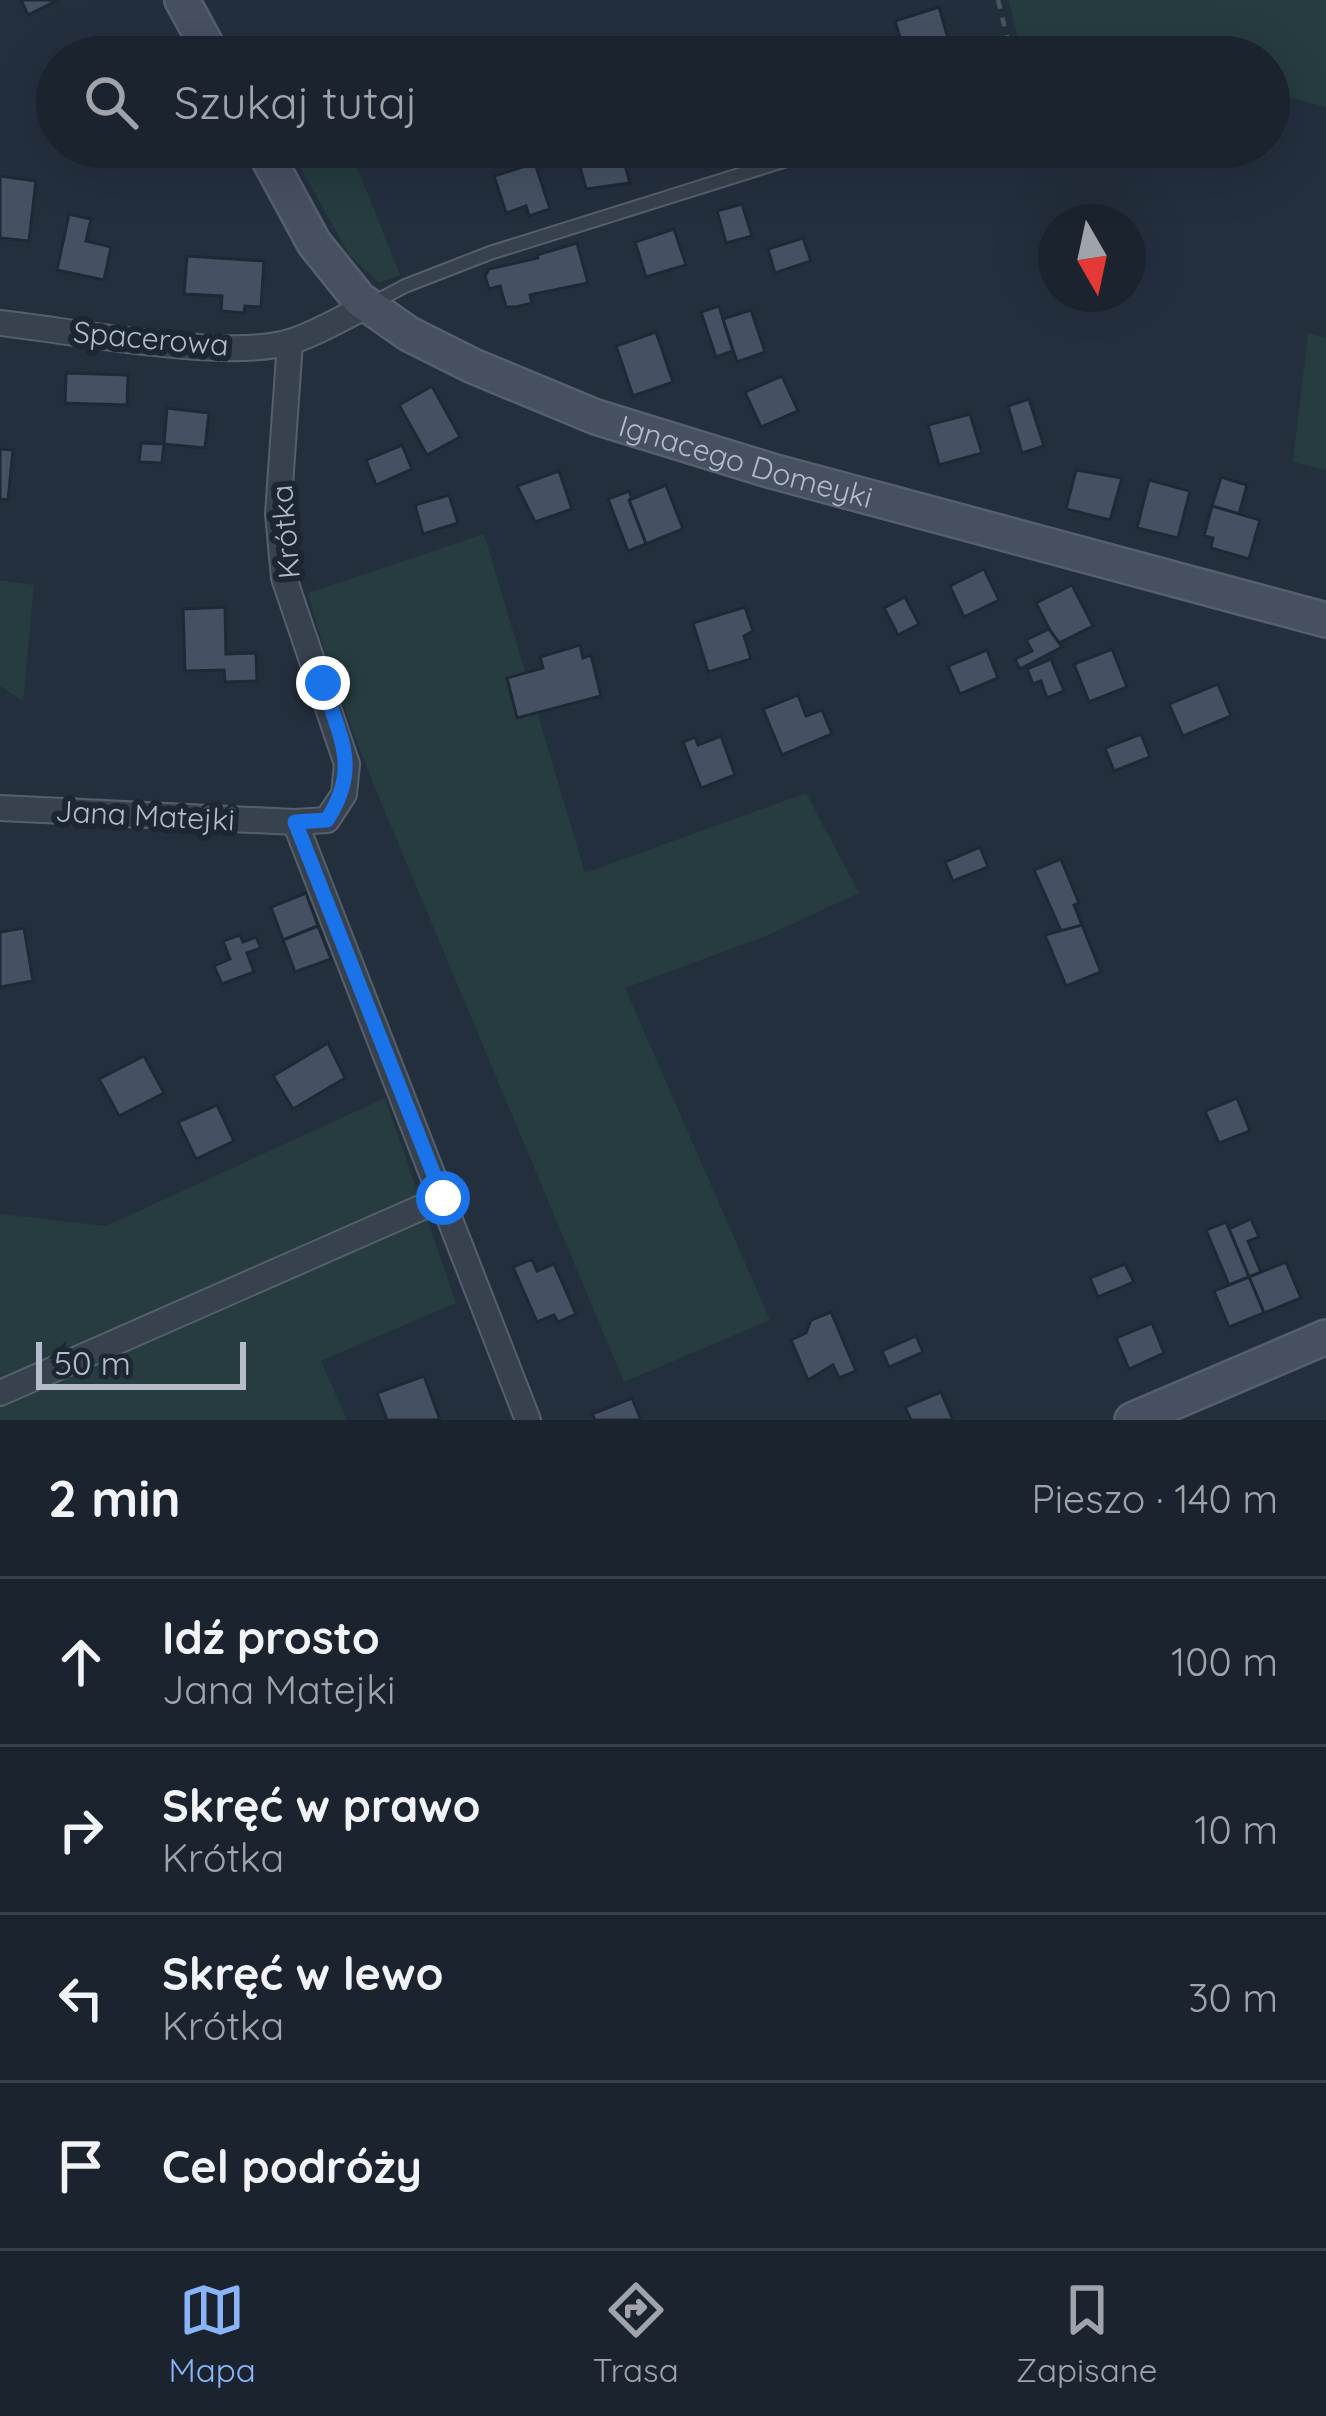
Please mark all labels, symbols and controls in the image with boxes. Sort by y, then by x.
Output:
search box [36,36,1290,168]
icon: search [78,69,144,135]
text: Szukaj tutaj [174,74,418,130]
north arrow [1038,204,1146,312]
street label: Spacerowa [72,312,230,364]
street label: Ignacego Domeyki [614,406,877,516]
street label: Krótka [262,484,308,580]
route end [296,656,350,710]
street label: Jana Matejki [54,791,236,839]
route start [416,1171,470,1225]
scale bar [36,1336,246,1389]
text: 50 m [54,1342,131,1383]
text: 2 min [48,1466,181,1530]
text: Pieszo · 140 m [1032,1474,1278,1523]
text: Idź prosto [162,1609,380,1665]
icon: ahead [48,1629,114,1695]
text: 100 m [1171,1637,1278,1686]
text: Jana Matejki [162,1665,395,1714]
text: Skręć w prawo [162,1777,481,1833]
icon: right [48,1797,114,1863]
text: 10 m [1194,1805,1278,1854]
text: Krótka [162,1833,284,1882]
text: Skręć w lewo [162,1945,444,2001]
icon: left [48,1965,114,2031]
text: 30 m [1188,1973,1278,2022]
text: Krótka [162,2001,284,2050]
icon: arrive [48,2133,114,2199]
text: Cel podróży [162,2138,422,2194]
tab: Mapa [168,2277,256,2390]
tab: Trasa [593,2277,679,2390]
tab: Zapisane [1016,2277,1158,2390]

